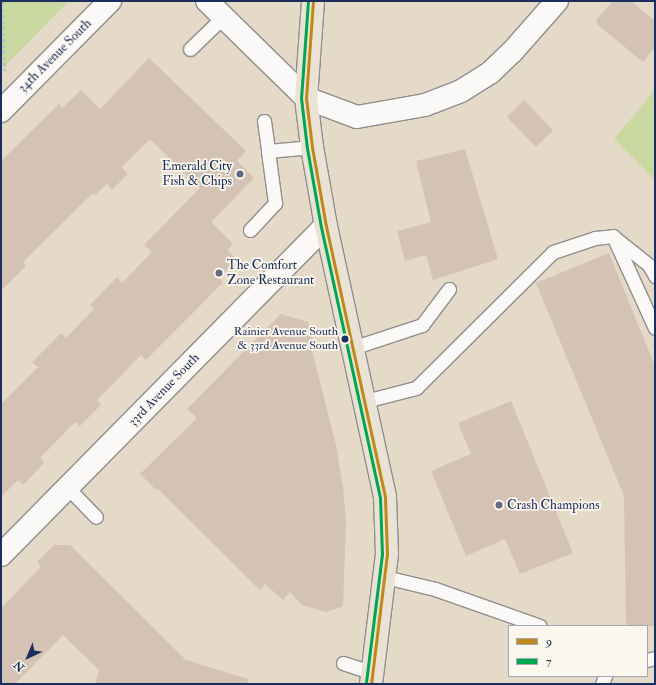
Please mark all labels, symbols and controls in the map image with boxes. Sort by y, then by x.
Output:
street label: 34th Avenue South [15,16,95,96]
place label: Emerald City Fish & Chips [162,159,232,190]
marker: Emerald City Fish & Chips [235,169,245,179]
place label: The Comfort Zone Restaurant [227,258,314,289]
marker: The Comfort Zone Restaurant [214,268,224,278]
place label: Rainier Avenue South & 33rd Avenue South [234,325,338,353]
marker: Rainier Avenue South & 33rd Avenue South [340,334,350,344]
street label: 33rd Avenue South [125,350,203,430]
place label: Crash Champions [507,497,600,513]
marker: Crash Champions [494,500,504,510]
legend [508,625,648,677]
text: 9 [546,634,552,649]
north arrow [8,637,48,677]
text: 7 [546,654,552,669]
text: N [11,658,27,674]

